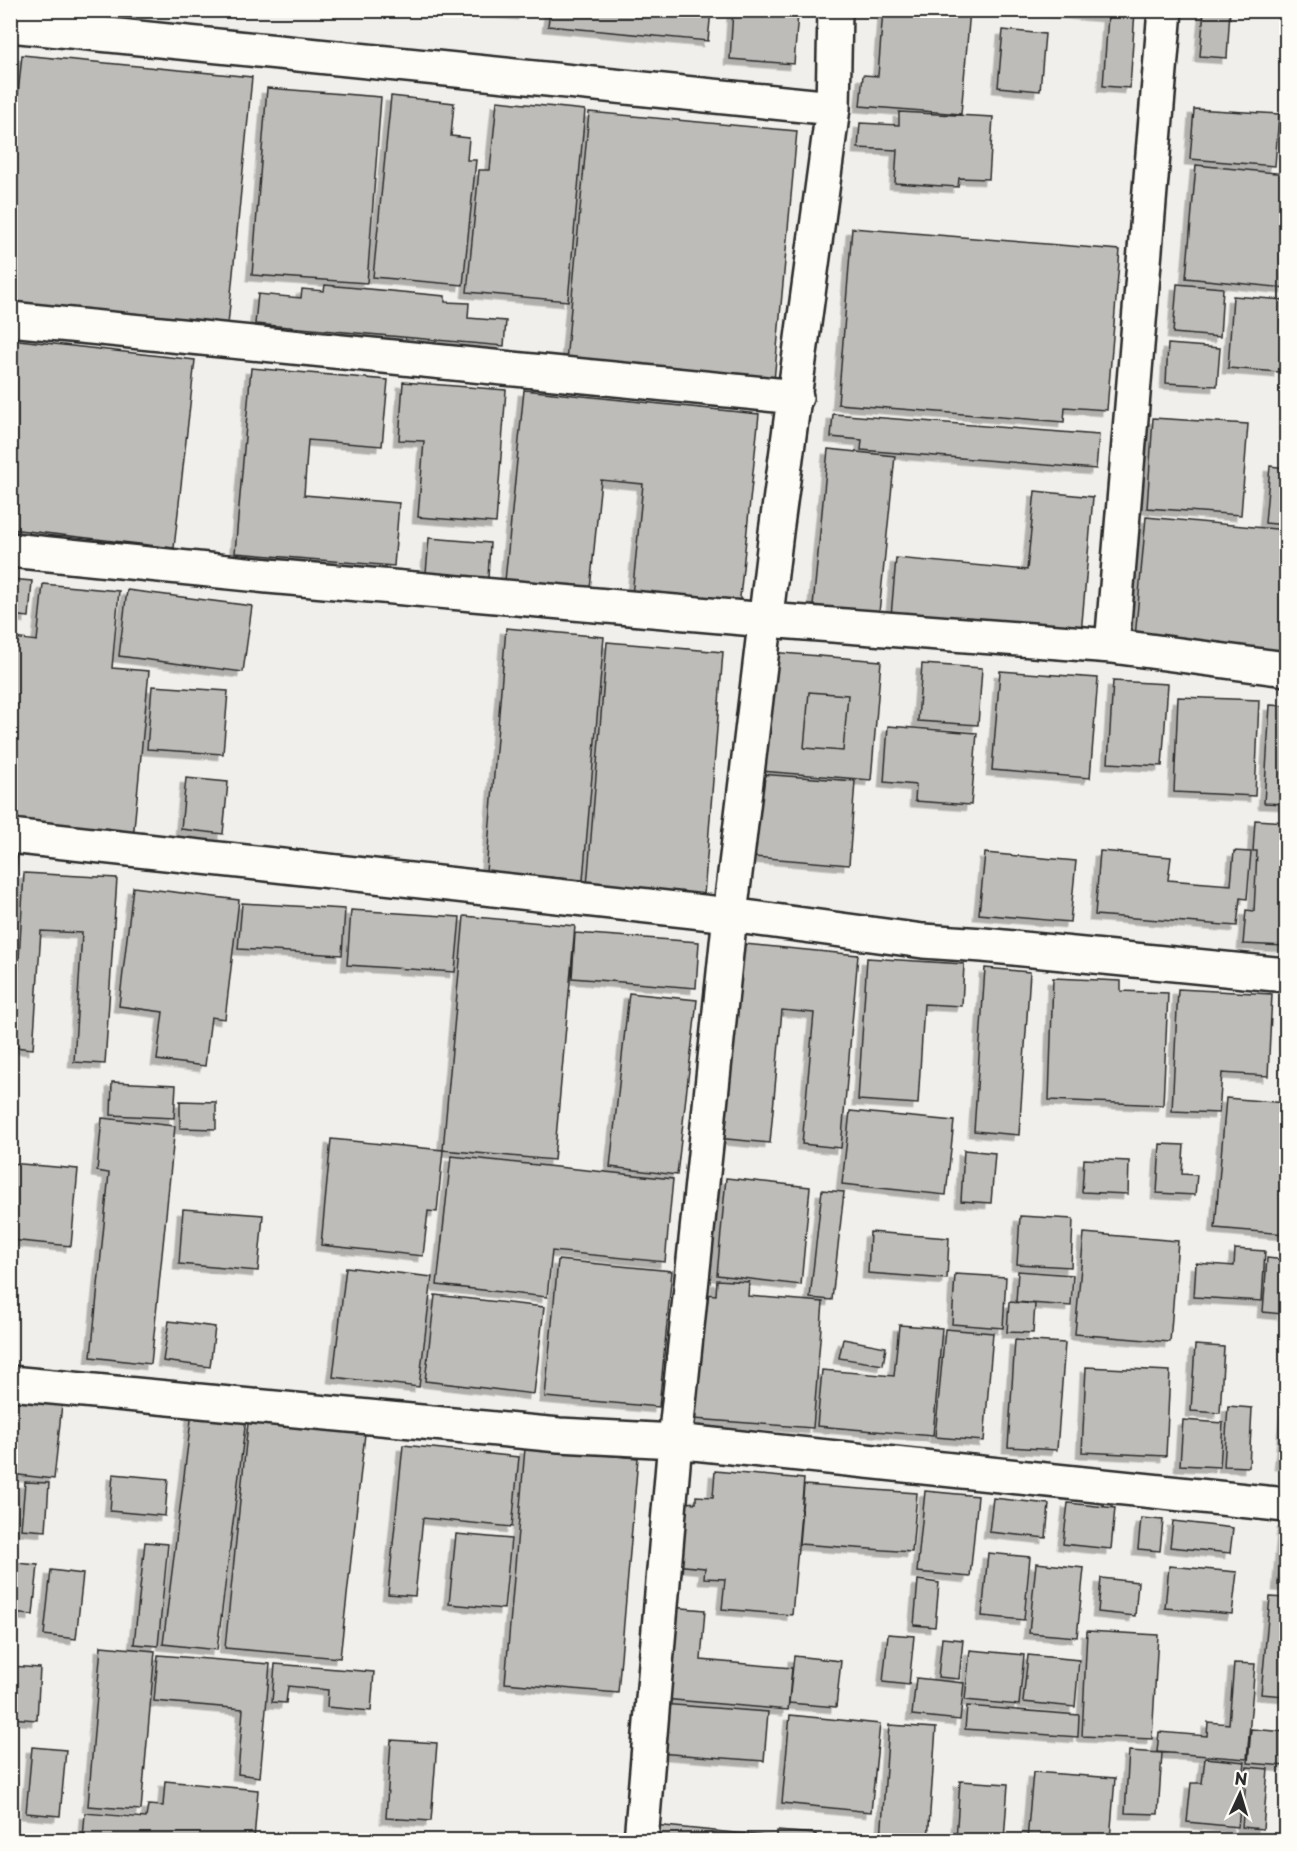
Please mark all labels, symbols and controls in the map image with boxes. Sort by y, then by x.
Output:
north arrow [1210,1764,1270,1824]
text: N [1234,1766,1248,1790]

